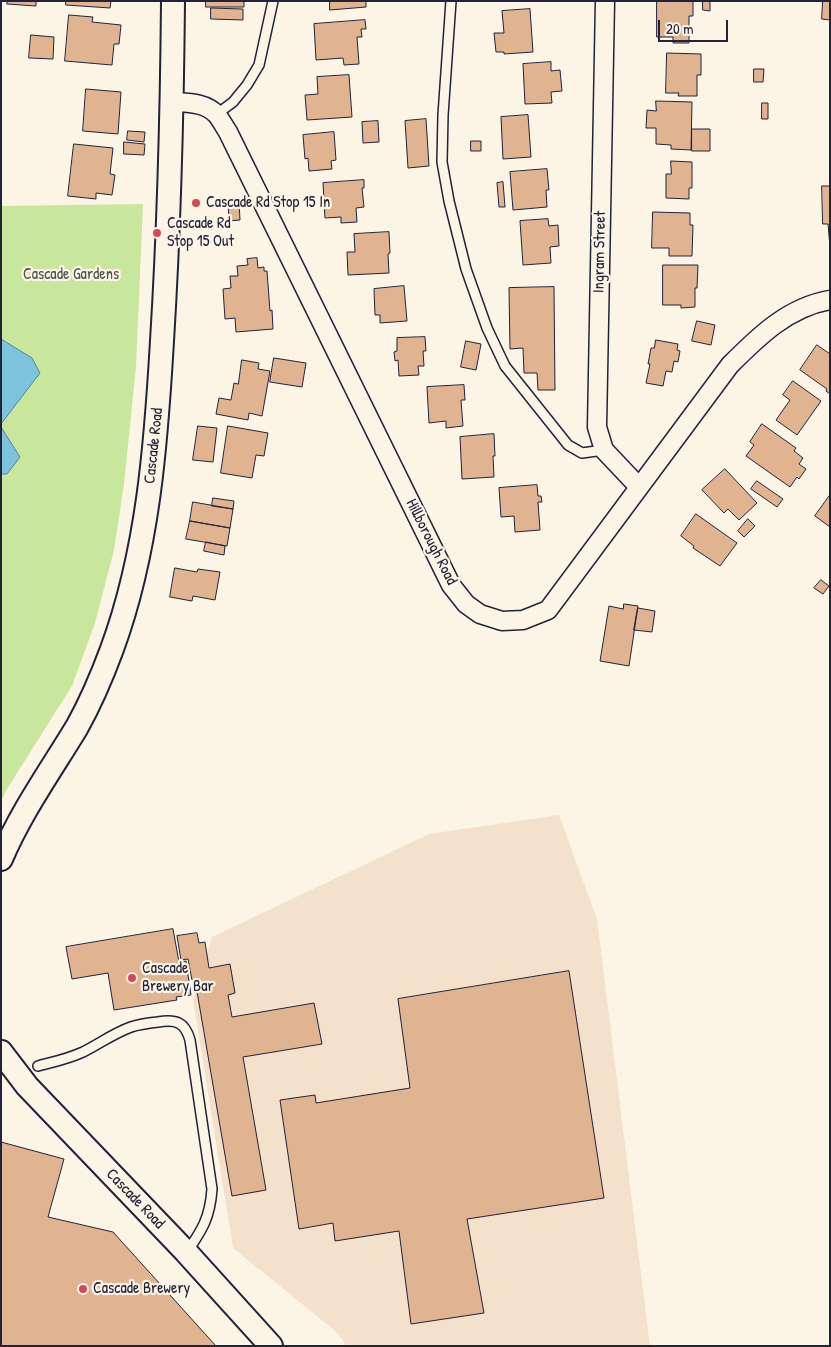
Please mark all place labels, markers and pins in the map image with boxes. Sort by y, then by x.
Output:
place label: Cascade Rd Stop 15 In [206,193,330,213]
marker: Cascade Rd Stop 15 In [190,197,202,209]
place label: Cascade Rd Stop 15 Out [167,214,234,252]
marker: Cascade Rd Stop 15 Out [151,227,163,239]
place label: Cascade Brewery Bar [142,959,214,997]
marker: Cascade Brewery Bar [126,972,138,984]
place label: Cascade Brewery [93,1279,190,1299]
marker: Cascade Brewery [77,1283,89,1295]

